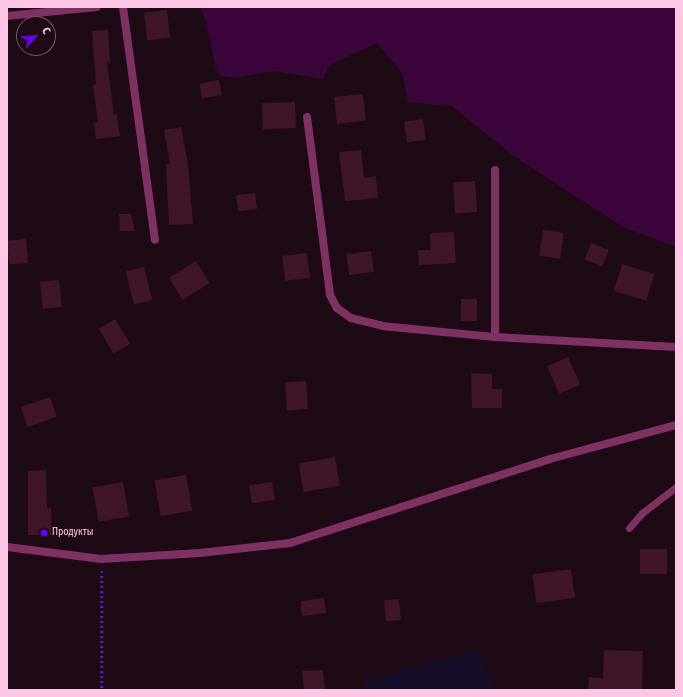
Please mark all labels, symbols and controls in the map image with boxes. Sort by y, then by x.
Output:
north arrow [16,16,56,56]
text: С [39,25,53,36]
place label: Продукты [52,527,93,539]
marker: Продукты [39,528,49,538]

